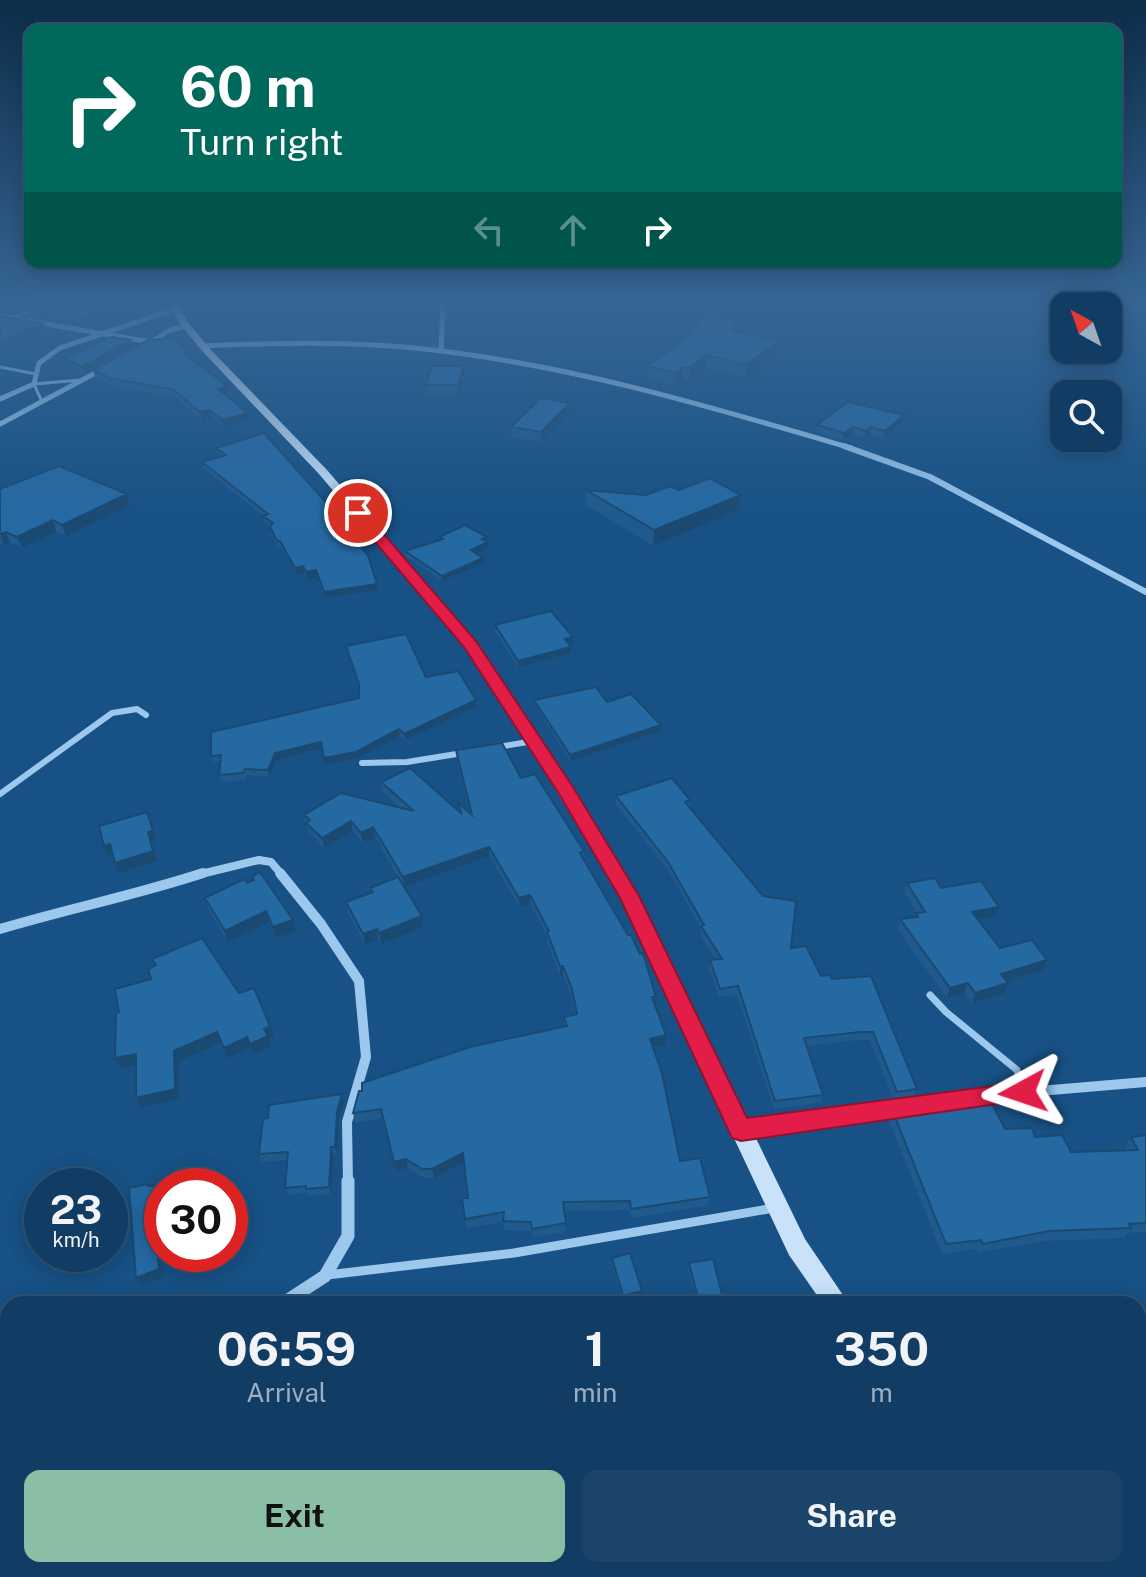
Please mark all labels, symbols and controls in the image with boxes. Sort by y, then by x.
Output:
text: 60 m [180,54,316,120]
icon: right [48,56,152,160]
text: Turn right [180,121,343,163]
icon: left [467,208,511,252]
icon: ahead [551,208,595,252]
icon: right [635,208,679,252]
north arrow [1050,292,1122,364]
map controls [1050,292,1122,452]
button: search [1050,380,1122,452]
pin [324,479,392,547]
icon: arrive [336,491,380,535]
position arrow [981,1050,1065,1134]
speed limit sign: 30 [144,1168,248,1272]
text: 23 [50,1186,102,1233]
text: km/h [52,1228,100,1252]
text: 06:59 [217,1320,356,1377]
text: 1 [585,1320,605,1377]
text: 350 [834,1320,929,1377]
text: Arrival [246,1377,327,1408]
text: min [573,1377,617,1408]
text: m [870,1377,893,1408]
button: Exit [24,1470,565,1562]
button: Share [581,1470,1122,1562]

